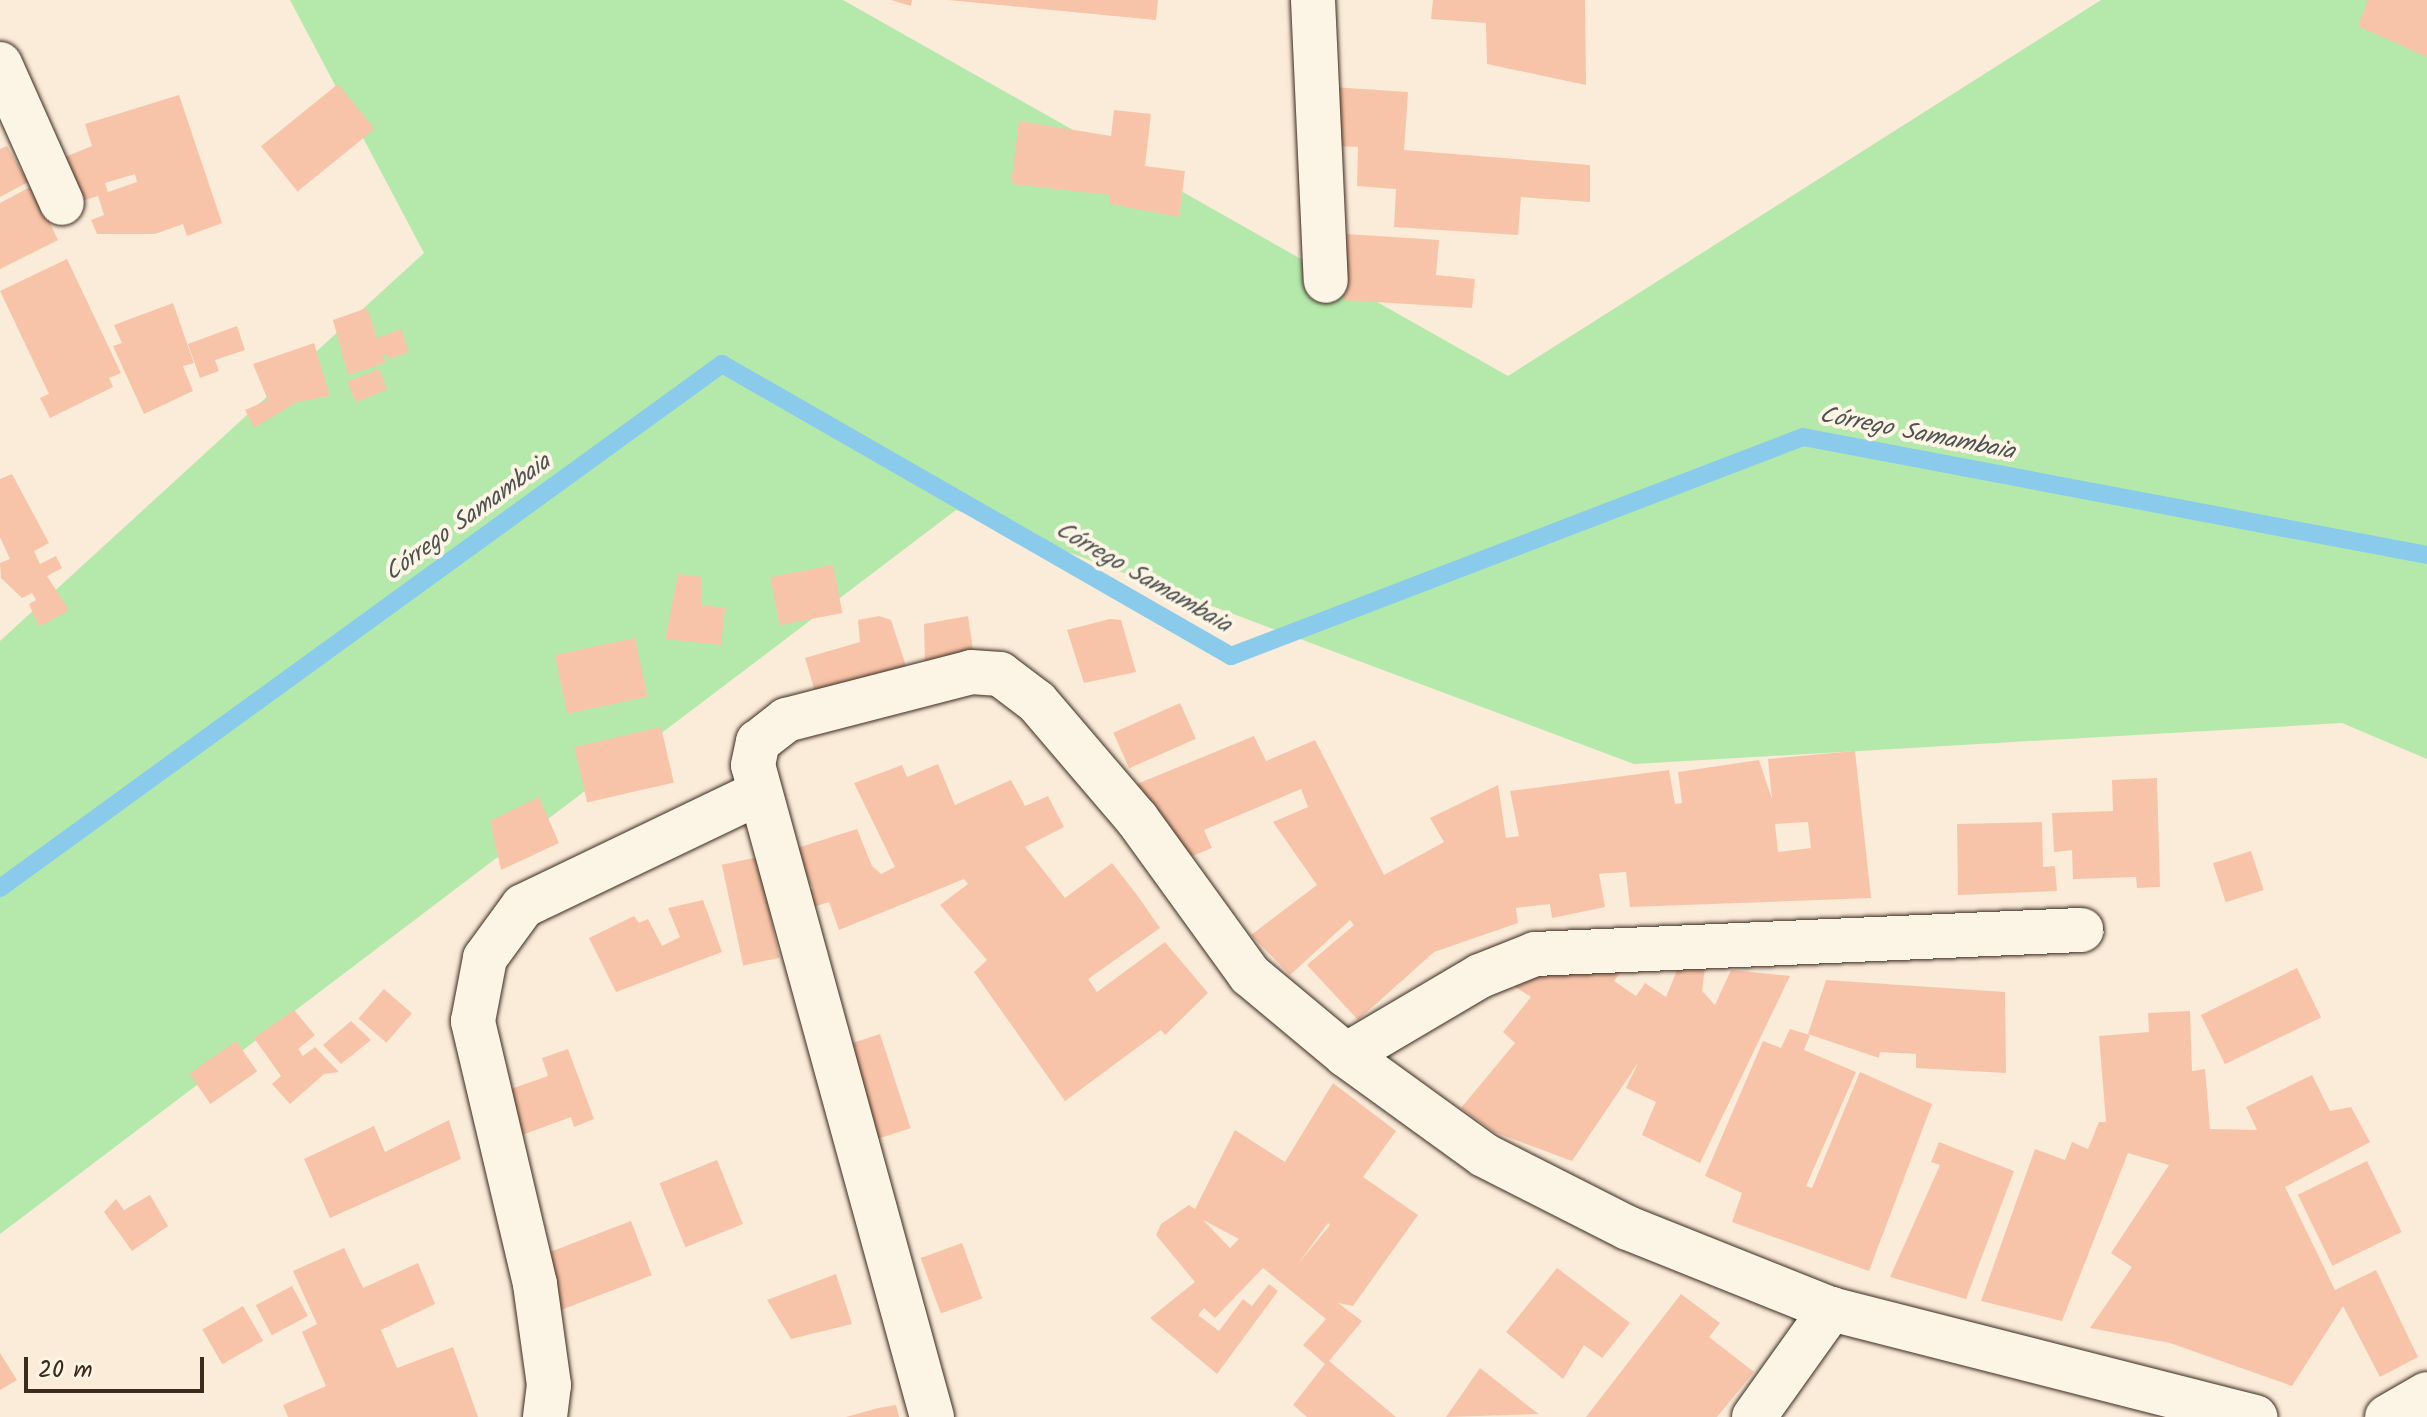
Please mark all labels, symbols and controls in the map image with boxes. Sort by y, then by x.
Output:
water label: Córrego Samambaia [1817,401,2017,467]
water label: Córrego Samambaia [379,448,557,588]
water label: Córrego Samambaia [1050,516,1236,640]
scale bar [28,1341,208,1391]
text: 20 m [38,1351,93,1390]

